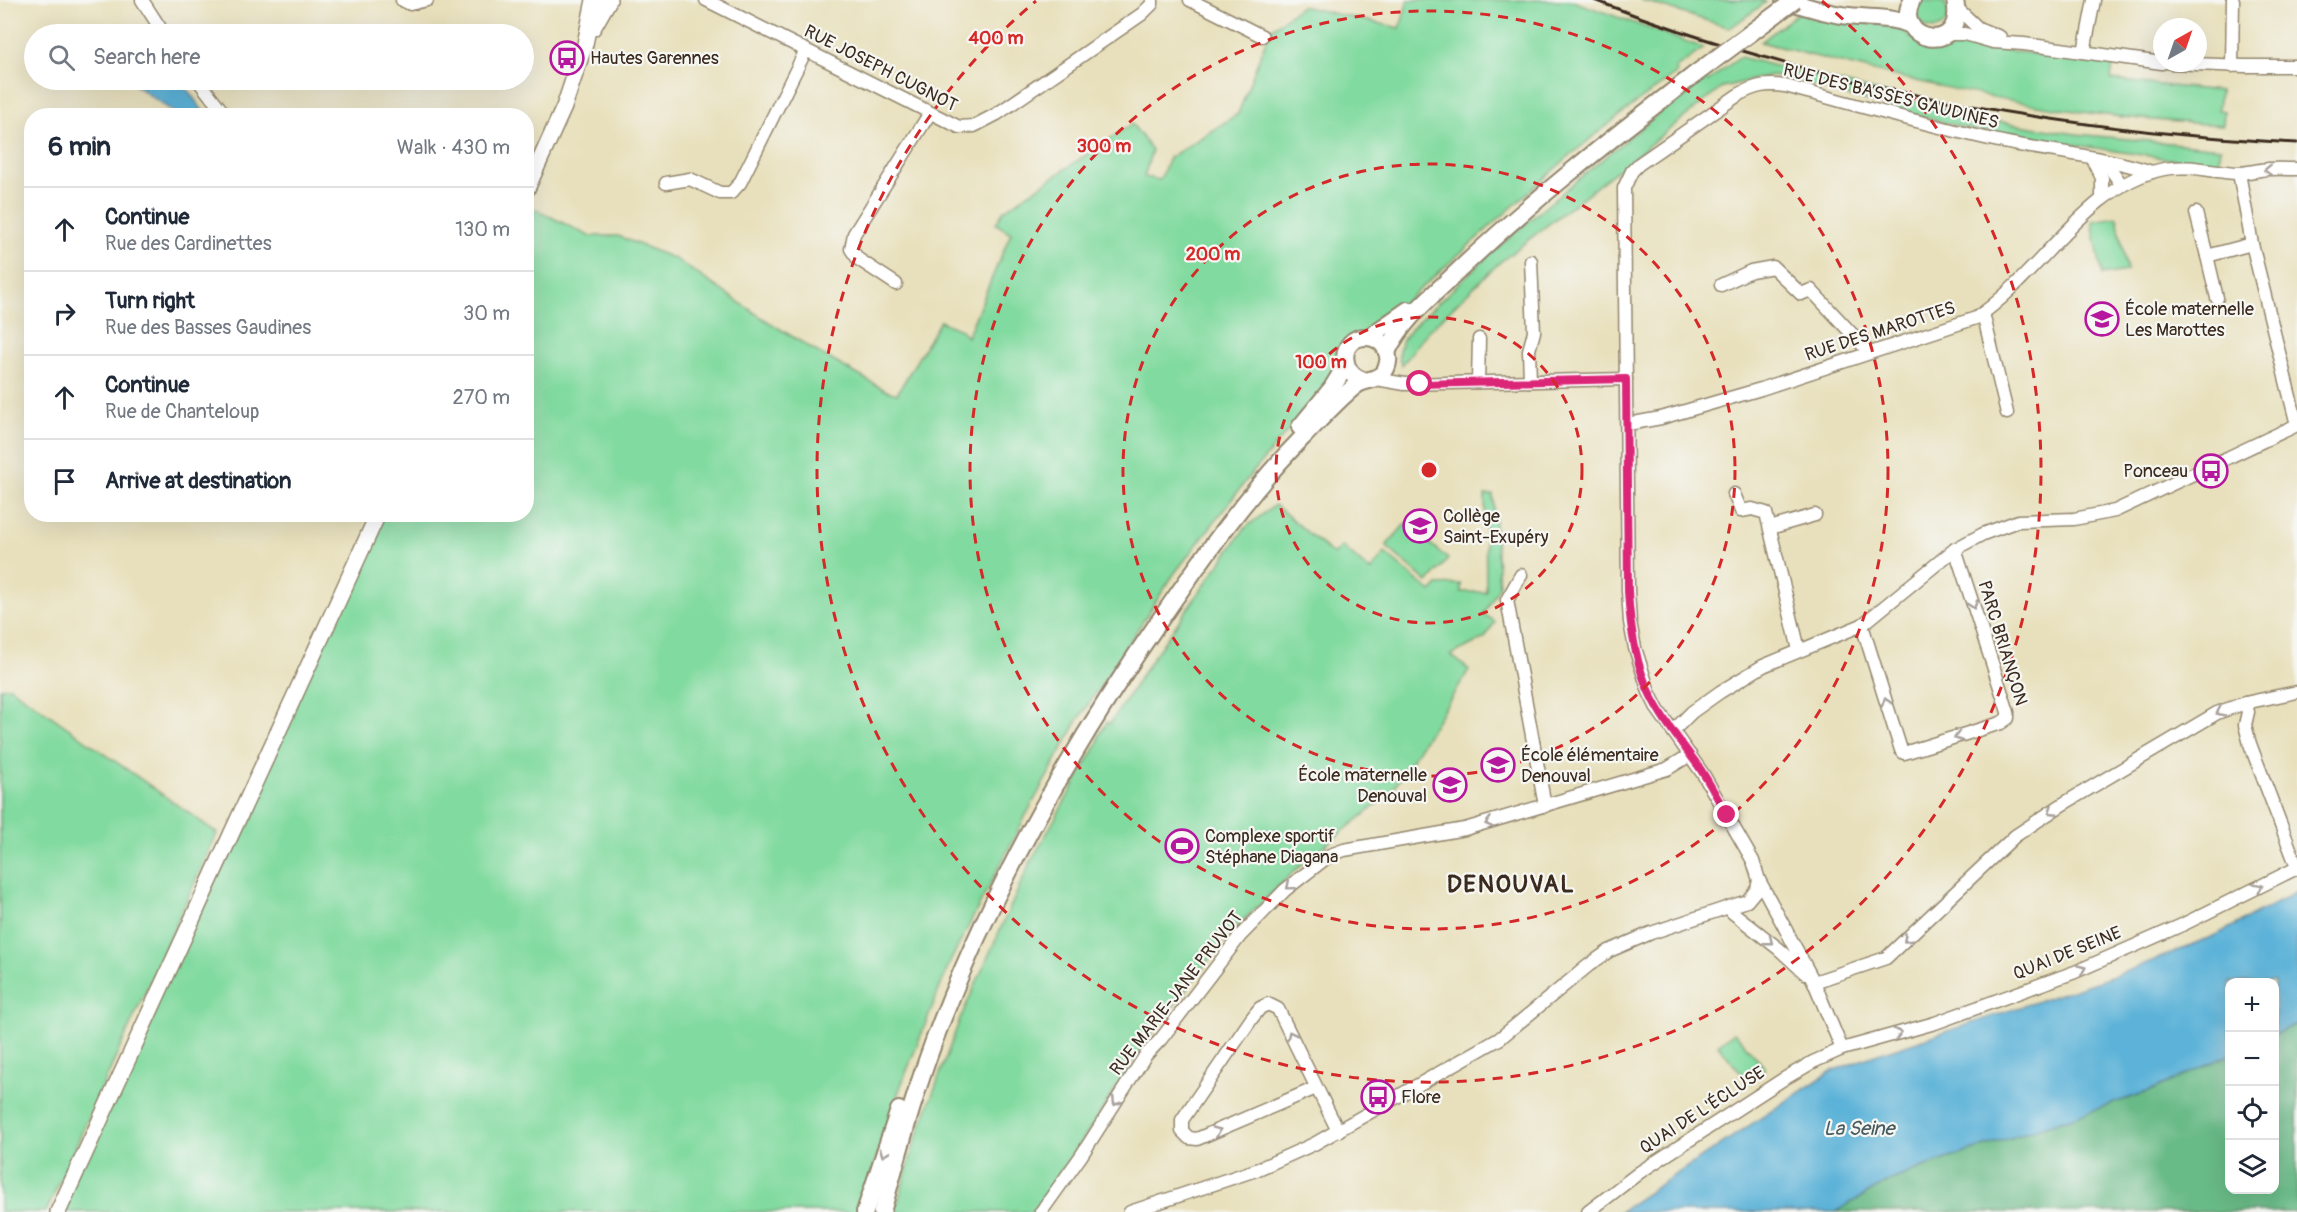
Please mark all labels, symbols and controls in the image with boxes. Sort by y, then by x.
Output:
north arrow [2153,18,2207,72]
street label: RUE JOSEPH CUGNOT [800,20,961,117]
search box [24,24,534,90]
text: 400 m [969,27,1023,50]
bus stop icon: Hautes Garennes [549,40,585,76]
icon: search [45,41,78,74]
text: Search here [93,43,200,71]
place label: Hautes Garennes [590,47,719,70]
street label: RUE DES BASSES GAUDINES [1781,59,2001,134]
text: 6 min [48,131,111,163]
text: Walk · 430 m [397,135,510,160]
text: 300 m [1077,135,1131,158]
one-way arrow [2263,163,2272,176]
text: Continue [105,203,189,231]
icon: ahead [48,213,81,246]
text: 130 m [455,217,510,242]
text: Rue des Cardinettes [105,231,272,256]
text: 200 m [1186,243,1240,266]
text: Turn right [105,287,195,315]
street label: RUE DES MAROTTES [1802,296,1958,367]
icon: right [48,297,81,330]
place label: École maternelle Les Marottes [2125,298,2254,342]
text: 30 m [463,301,510,326]
school or university icon: École maternelle Les Marottes [2084,301,2120,337]
text: Rue des Basses Gaudines [105,315,311,340]
text: 100 m [1295,351,1347,374]
route start [1406,370,1432,396]
text: Continue [105,371,189,399]
icon: ahead [48,381,81,414]
text: 270 m [452,385,510,410]
text: Rue de Chanteloup [105,399,260,424]
bus stop icon: Ponceau [2193,453,2229,489]
centre of rings [1419,460,1439,480]
place label: Ponceau [2123,460,2188,483]
icon: arrive [48,465,81,498]
text: Arrive at destination [105,467,291,495]
place label: Collège Saint-Exupéry [1443,505,1549,549]
school or university icon: Collège Saint-Exupéry [1402,508,1438,544]
street label: PARC BRIANÇON [1973,578,2032,708]
one-way arrow [1966,599,1979,610]
one-way arrow [1881,697,1893,708]
one-way arrow [2216,705,2227,717]
one-way arrow [1953,730,1964,742]
place label: École élémentaire Denouval [1521,744,1659,788]
school or university icon: École élémentaire Denouval [1480,747,1516,783]
place label: École maternelle Denouval [1298,764,1427,808]
school or university icon: École maternelle Denouval [1432,767,1468,803]
route end [1713,801,1739,827]
one-way arrow [2048,803,2058,815]
one-way arrow [1484,815,1494,828]
place label: Complexe sportif Stéphane Diagana [1205,825,1338,869]
sports icon: Complexe sportif Stéphane Diagana [1164,828,1200,864]
district label: DENOUVAL [1447,870,1575,899]
one-way arrow [1286,879,1297,890]
one-way arrow [2252,882,2263,894]
street label: RUE MARIE-JANE PRUVOT [1105,906,1248,1080]
street label: QUAI DE SEINE [2010,921,2125,986]
one-way arrow [1903,932,1913,943]
one-way arrow [1762,934,1773,945]
one-way arrow [2076,964,2087,976]
map controls [2225,978,2279,1194]
button: + [2225,978,2279,1032]
one-way arrow [1893,1028,1903,1041]
one-way arrow [1286,1031,1298,1042]
button: − [2225,1032,2279,1086]
street label: QUAI DE L'ÉCLUSE [1635,1061,1769,1160]
bus stop icon: Flore [1360,1079,1396,1115]
place label: Flore [1401,1086,1441,1109]
button: locate [2225,1086,2279,1140]
one-way arrow [1111,1096,1123,1106]
water label: La Seine [1824,1116,1897,1141]
one-way arrow [1211,1126,1222,1138]
button: layers [2225,1140,2279,1194]
one-way arrow [879,1147,891,1158]

